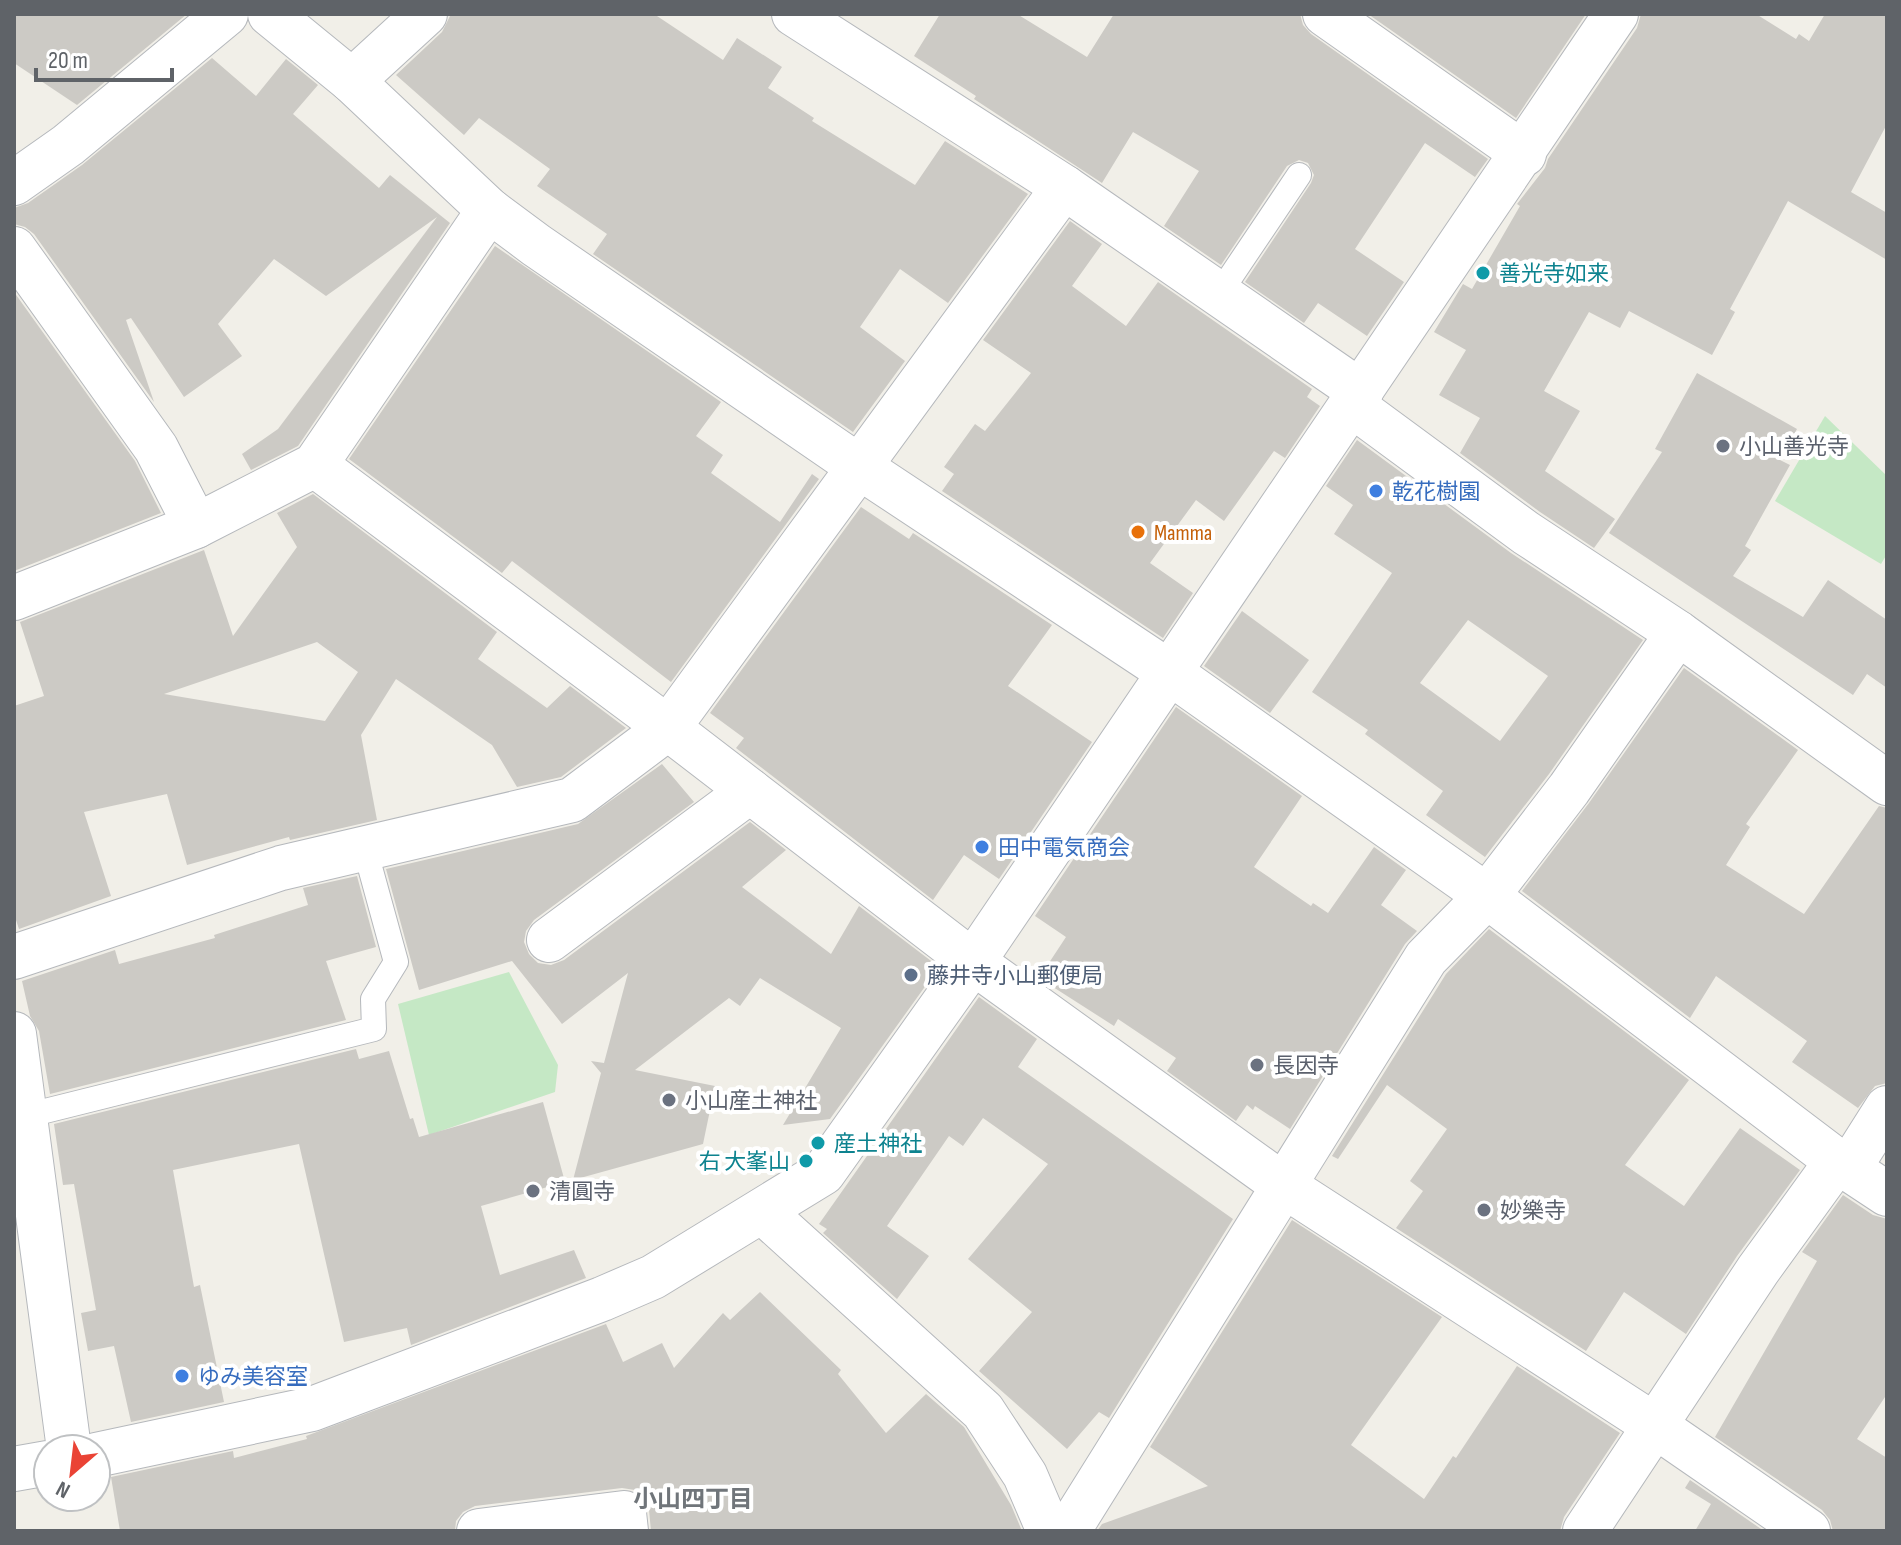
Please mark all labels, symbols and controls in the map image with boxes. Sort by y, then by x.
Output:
scale bar [36,32,172,82]
text: 20 m [48,46,88,75]
place label: 善光寺如来 [1499,261,1609,288]
marker: 善光寺如来 [1474,264,1492,282]
place label: 小山善光寺 [1739,434,1849,461]
marker: 小山善光寺 [1714,437,1732,455]
place label: 乾花樹園 [1392,479,1480,506]
marker: 乾花樹園 [1367,482,1385,500]
place label: Mamma [1154,520,1212,547]
marker: Mamma [1129,523,1147,541]
place label: 田中電気商会 [998,835,1130,862]
marker: 田中電気商会 [973,838,991,856]
place label: 藤井寺小山郵便局 [927,963,1103,990]
marker: 藤井寺小山郵便局 [902,966,920,984]
place label: 長因寺 [1273,1053,1339,1080]
marker: 長因寺 [1248,1056,1266,1074]
place label: 小山産土神社 [685,1088,817,1115]
marker: 小山産土神社 [660,1091,678,1109]
place label: 産土神社 [834,1131,922,1158]
marker: 産土神社 [809,1134,827,1152]
place label: 右 大峯山 [699,1149,790,1176]
marker: 右 大峯山 [797,1152,815,1170]
place label: 清圓寺 [549,1179,615,1206]
marker: 清圓寺 [524,1182,542,1200]
place label: 妙樂寺 [1500,1198,1566,1225]
marker: 妙樂寺 [1475,1201,1493,1219]
place label: ゆみ美容室 [198,1364,308,1391]
marker: ゆみ美容室 [173,1367,191,1385]
north arrow [32,1433,112,1513]
text: N [52,1475,75,1504]
district label: 小山四丁目 [633,1485,753,1514]

